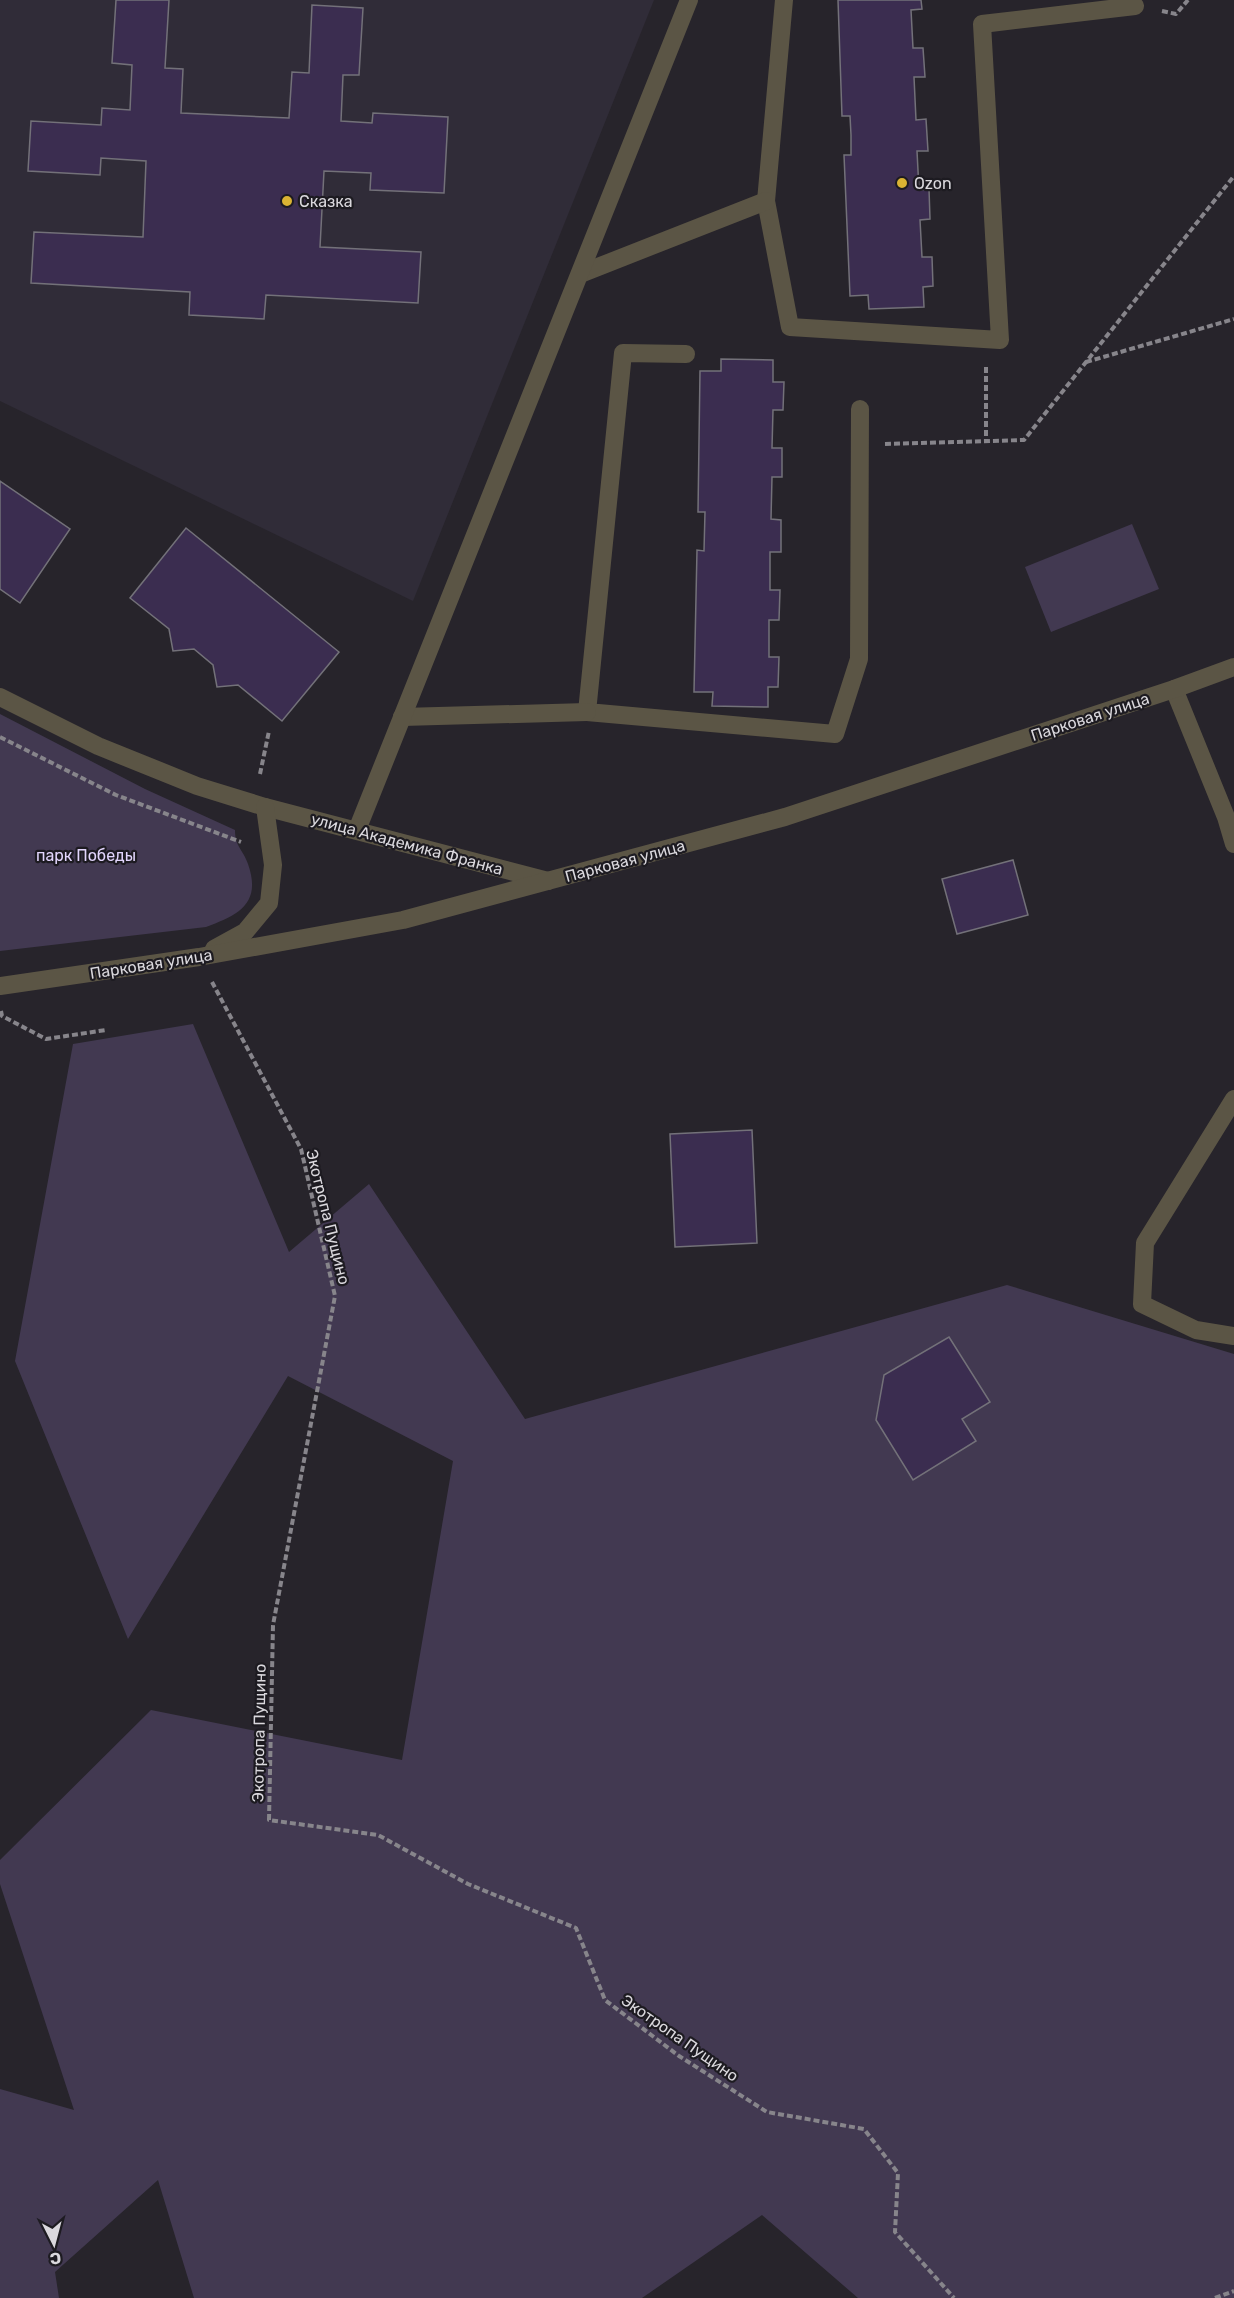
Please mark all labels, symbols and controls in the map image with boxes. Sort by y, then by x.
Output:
place label: Ozon [914,174,952,193]
marker: Ozon [895,176,909,190]
place label: Сказка [299,192,353,211]
marker: Сказка [280,194,294,208]
street label: Парковая улица [1028,689,1152,745]
street label: улица Академика Франка [309,809,505,879]
street label: Парковая улица [563,836,687,886]
park label: парк Победы [36,846,136,865]
street label: Парковая улица [88,945,214,983]
street label: Экотропа Пущино [302,1147,354,1287]
street label: Экотропа Пущино [248,1664,270,1802]
street label: Экотропа Пущино [618,1990,742,2086]
north arrow [24,2214,84,2274]
text: С [49,2248,62,2268]

